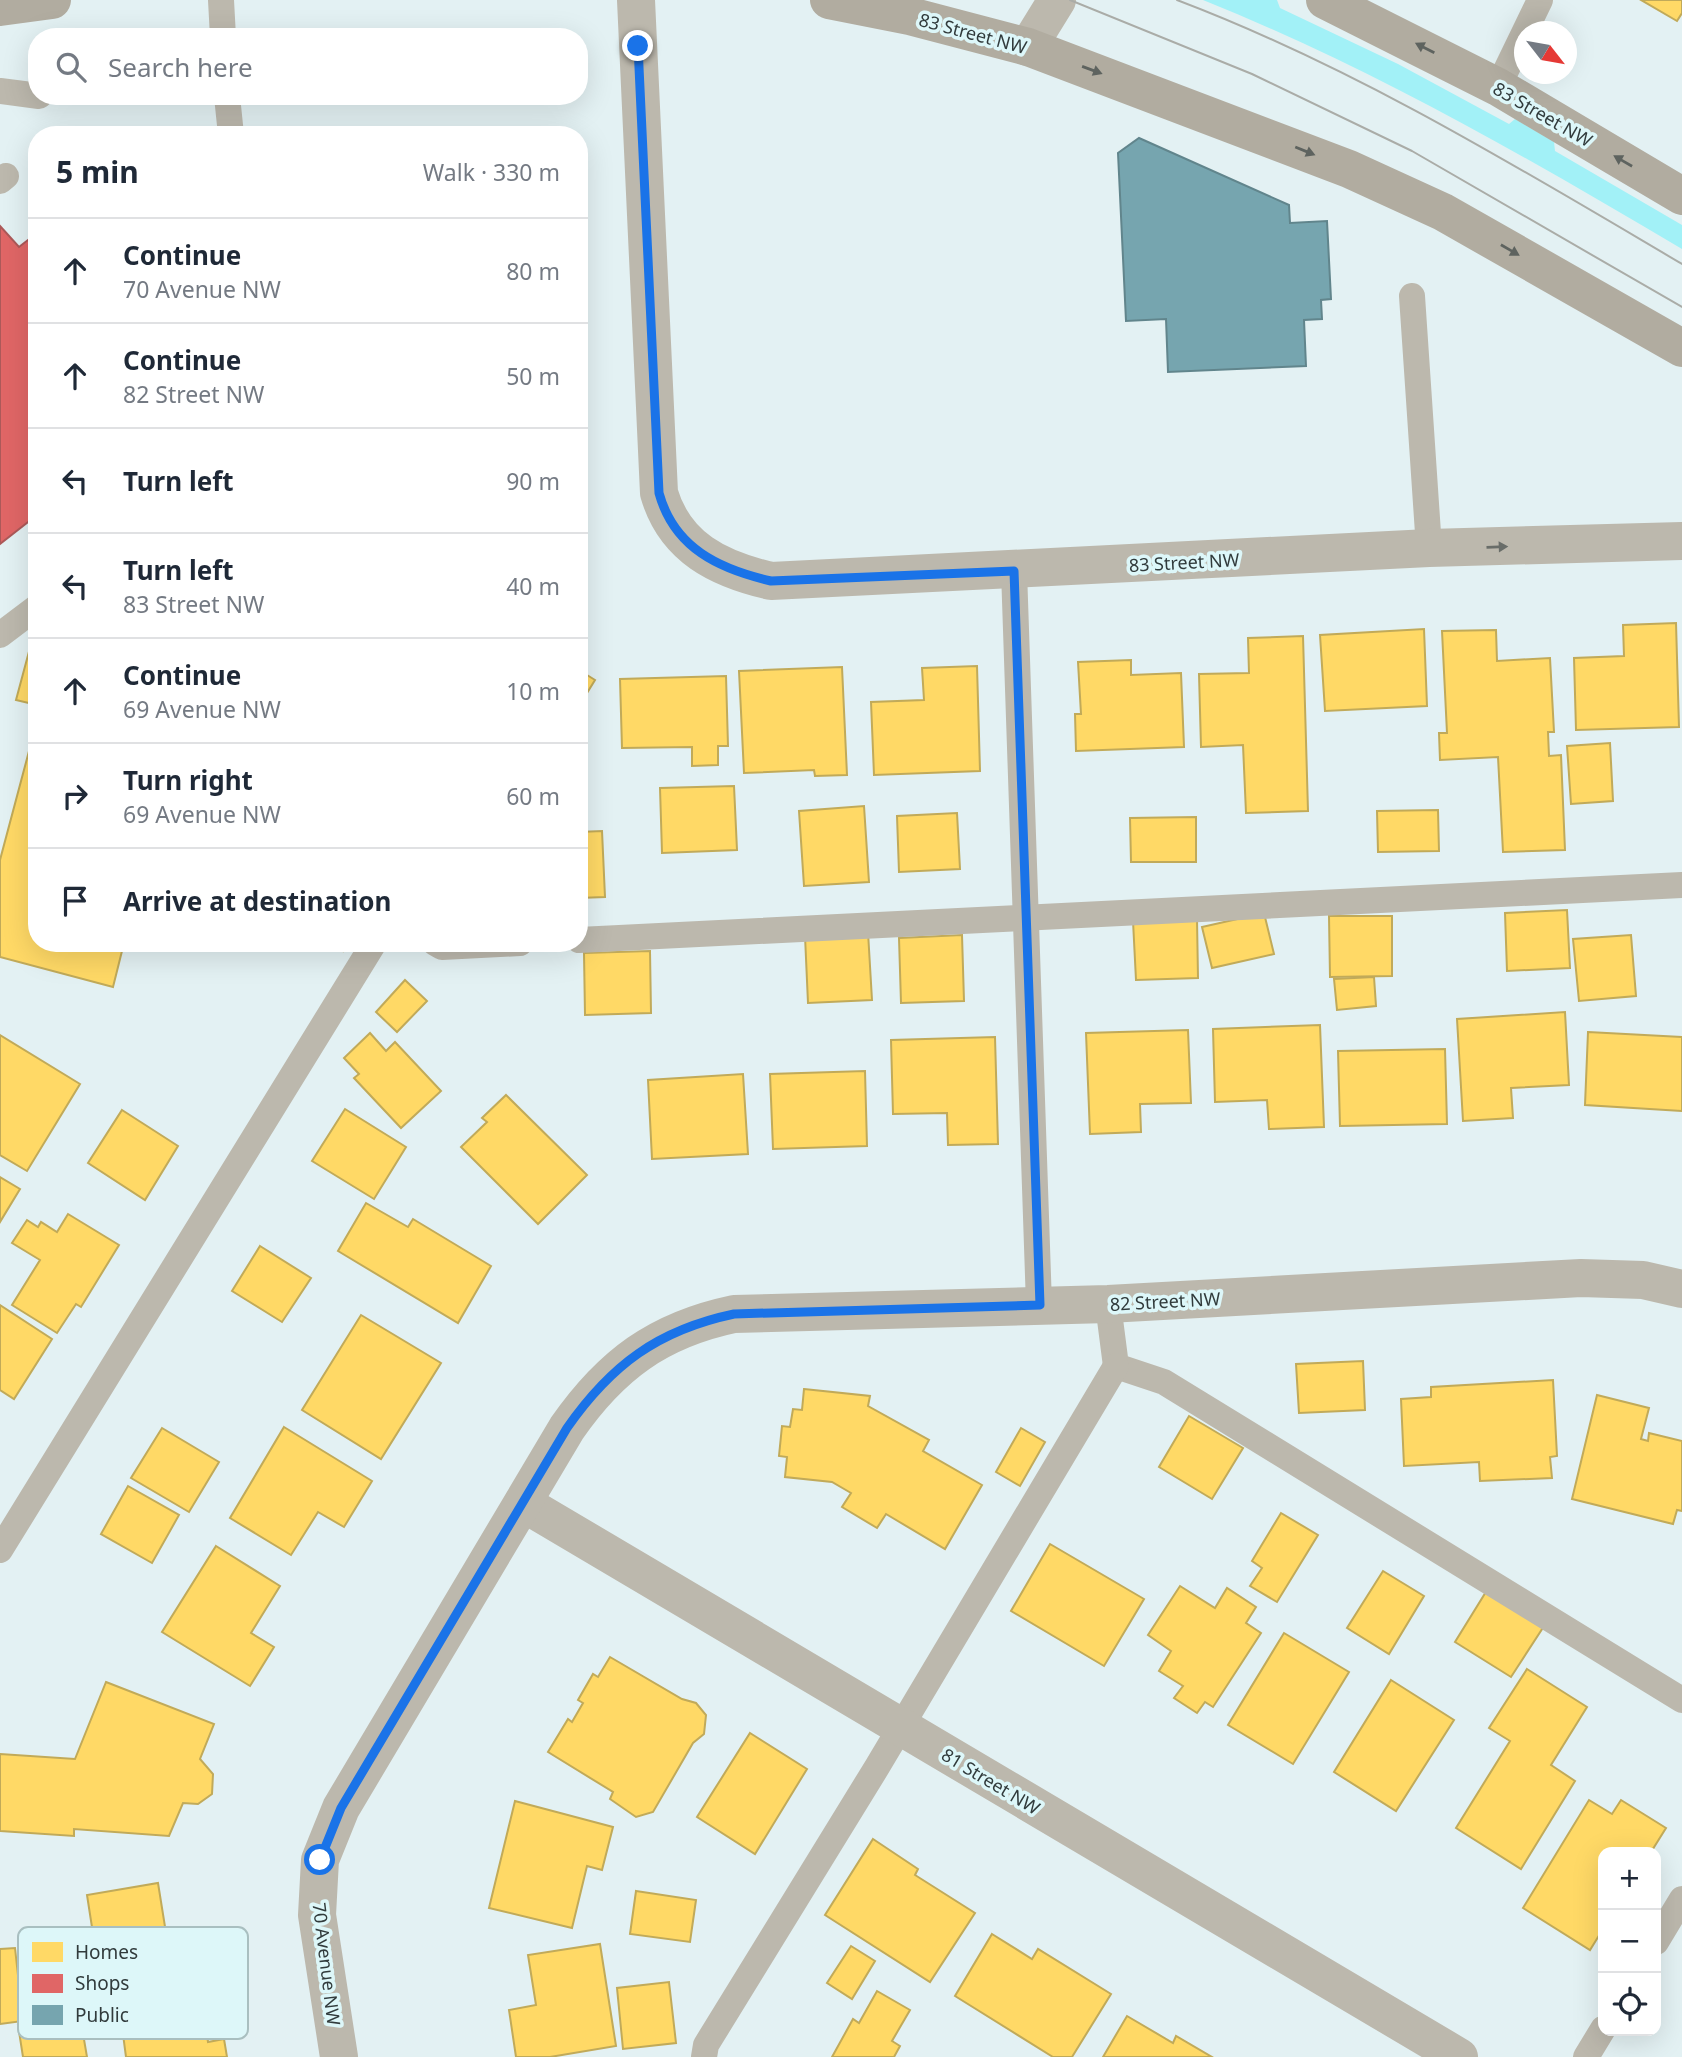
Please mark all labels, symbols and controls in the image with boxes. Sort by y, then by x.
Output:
street label: 83 Street NW [916,7,1030,59]
north arrow [1514,21,1577,84]
search box [28,28,588,105]
route end [622,30,653,61]
one-way arrow [1415,43,1435,55]
icon: search [52,48,90,86]
text: Search here [108,49,253,85]
one-way arrow [1082,65,1103,76]
street label: 83 Street NW [1489,76,1597,152]
one-way arrow [1295,146,1316,157]
text: 5 min [56,151,139,192]
one-way arrow [1614,155,1633,167]
text: Walk · 330 m [423,156,560,188]
text: Continue [123,237,241,273]
one-way arrow [1500,244,1519,256]
icon: ahead [56,252,94,290]
text: 80 m [506,255,560,287]
text: 70 Avenue NW [123,273,281,305]
text: Continue [123,342,241,378]
icon: ahead [56,357,94,395]
text: 50 m [506,360,560,392]
text: 82 Street NW [123,378,264,410]
icon: left [56,462,94,500]
text: Turn left [123,463,234,499]
text: 90 m [506,465,560,497]
one-way arrow [1486,541,1508,552]
street label: 83 Street NW [1128,547,1240,577]
text: Turn left [123,552,234,588]
icon: left [56,567,94,605]
text: 40 m [506,570,560,602]
text: 83 Street NW [123,588,264,620]
text: Continue [123,657,241,693]
icon: ahead [56,672,94,710]
text: 10 m [506,675,560,707]
text: 69 Avenue NW [123,693,281,725]
text: Turn right [123,762,253,798]
icon: right [56,777,94,815]
text: 60 m [506,780,560,812]
text: 69 Avenue NW [123,798,281,830]
icon: arrive [56,882,94,920]
text: Arrive at destination [123,883,392,919]
street label: 82 Street NW [1109,1286,1221,1316]
street label: 81 Street NW [937,1742,1045,1820]
route start [304,1844,335,1875]
map controls [1598,1847,1661,2036]
button: + [1598,1847,1661,1910]
street label: 70 Avenue NW [308,1901,346,2027]
button: − [1598,1910,1661,1973]
legend [18,1927,248,2039]
text: Homes [75,1939,138,1965]
text: Shops [75,1970,129,1996]
button: locate [1598,1973,1661,2036]
text: Public [75,2002,129,2028]

